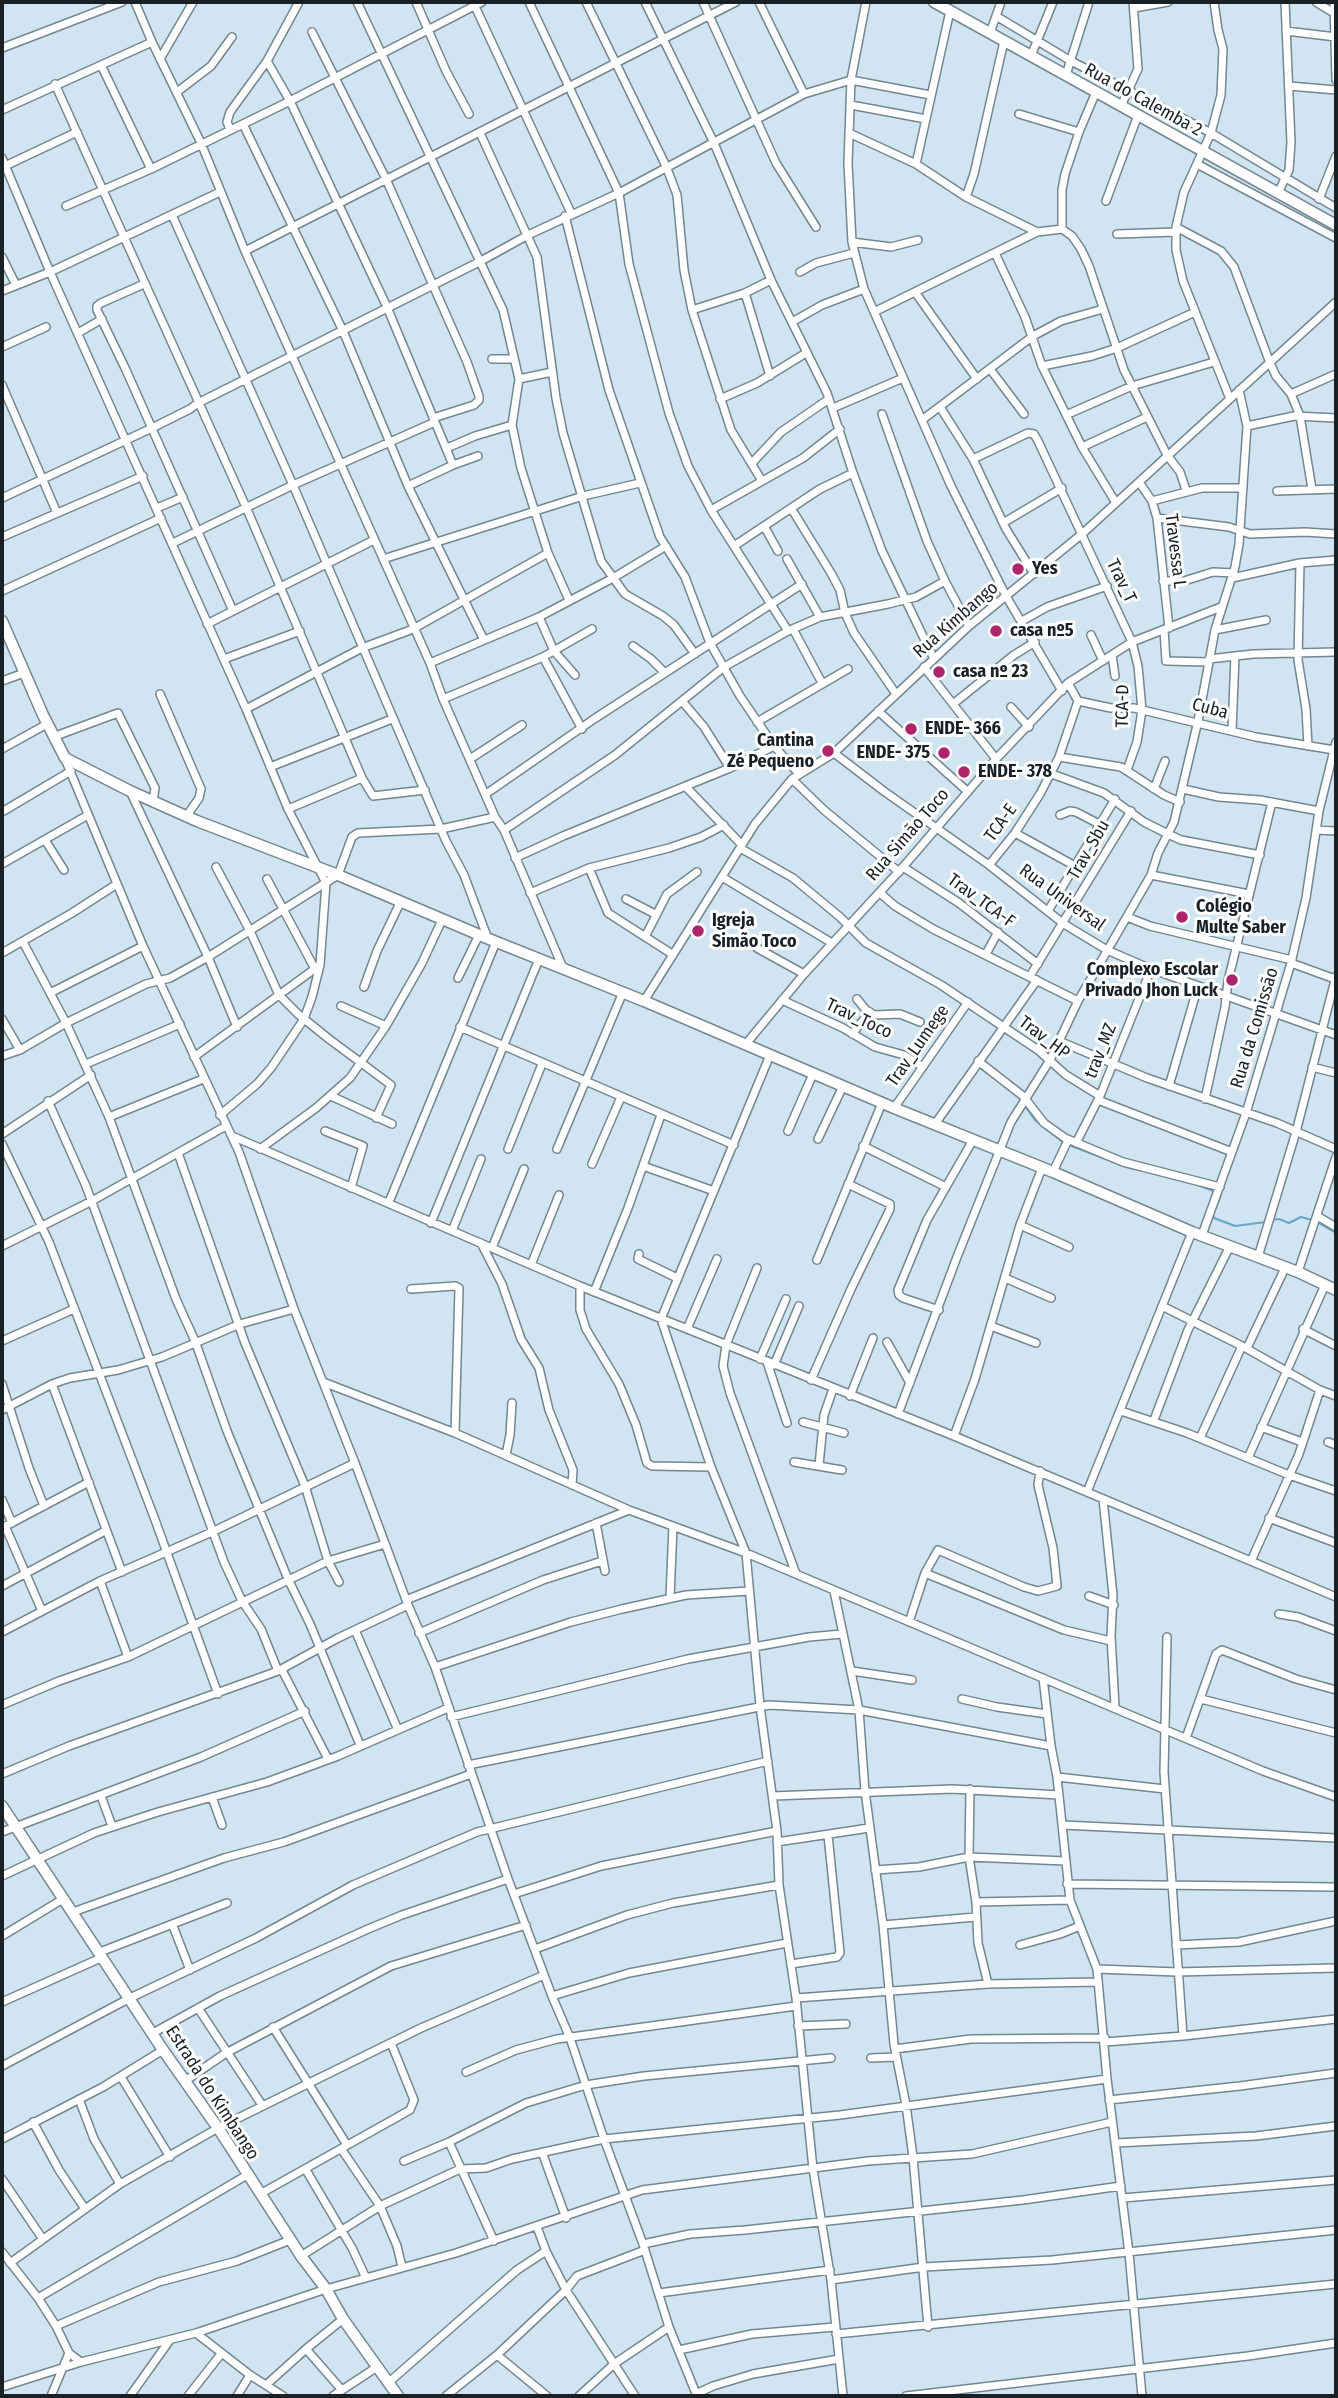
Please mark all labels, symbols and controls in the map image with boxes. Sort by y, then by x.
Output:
street label: Rua do Calemba 2 [1080,59,1206,141]
street label: Travessa L [1160,512,1190,590]
street label: Trav_T [1101,556,1141,606]
place label: Yes [1032,558,1058,580]
marker: Yes [1010,561,1026,577]
street label: Rua Kimbango [909,577,1003,663]
place label: casa nº5 [1010,620,1073,642]
marker: casa nº5 [988,623,1004,639]
place label: casa nº 23 [953,661,1028,683]
marker: casa nº 23 [931,664,947,680]
street label: TCA-D [1112,684,1134,728]
street label: Cuba [1190,694,1230,724]
place label: ENDE- 366 [925,718,1001,740]
marker: ENDE- 366 [903,721,919,737]
place label: Cantina Zé Pequeno [727,730,814,772]
place label: ENDE- 375 [857,742,930,764]
marker: Cantina Zé Pequeno [820,743,836,759]
marker: ENDE- 375 [936,745,952,761]
place label: ENDE- 378 [978,761,1052,783]
marker: ENDE- 378 [956,764,972,780]
street label: Rua Simão Toco [862,784,954,886]
street label: TCA-E [980,800,1022,846]
street label: Trav_Sbu [1063,816,1115,884]
street label: Rua Universal [1015,860,1109,936]
street label: Trav_TCA-F [943,869,1019,933]
place label: Colégio Multe Saber [1196,896,1286,939]
marker: Colégio Multe Saber [1174,909,1190,925]
place label: Igreja Simão Toco [712,910,797,953]
marker: Igreja Simão Toco [690,923,706,939]
place label: Complexo Escolar Privado Jhon Luck [1085,959,1218,1002]
street label: Rua da Comissão [1226,965,1284,1091]
marker: Complexo Escolar Privado Jhon Luck [1224,972,1240,988]
street label: Trav_Toco [822,994,896,1044]
street label: Trav_Lumege [882,1001,954,1091]
street label: Trav_HP [1014,1012,1074,1064]
street label: trav_MZ [1080,1020,1122,1082]
street label: Estrada do Kimbango [161,2022,263,2164]

